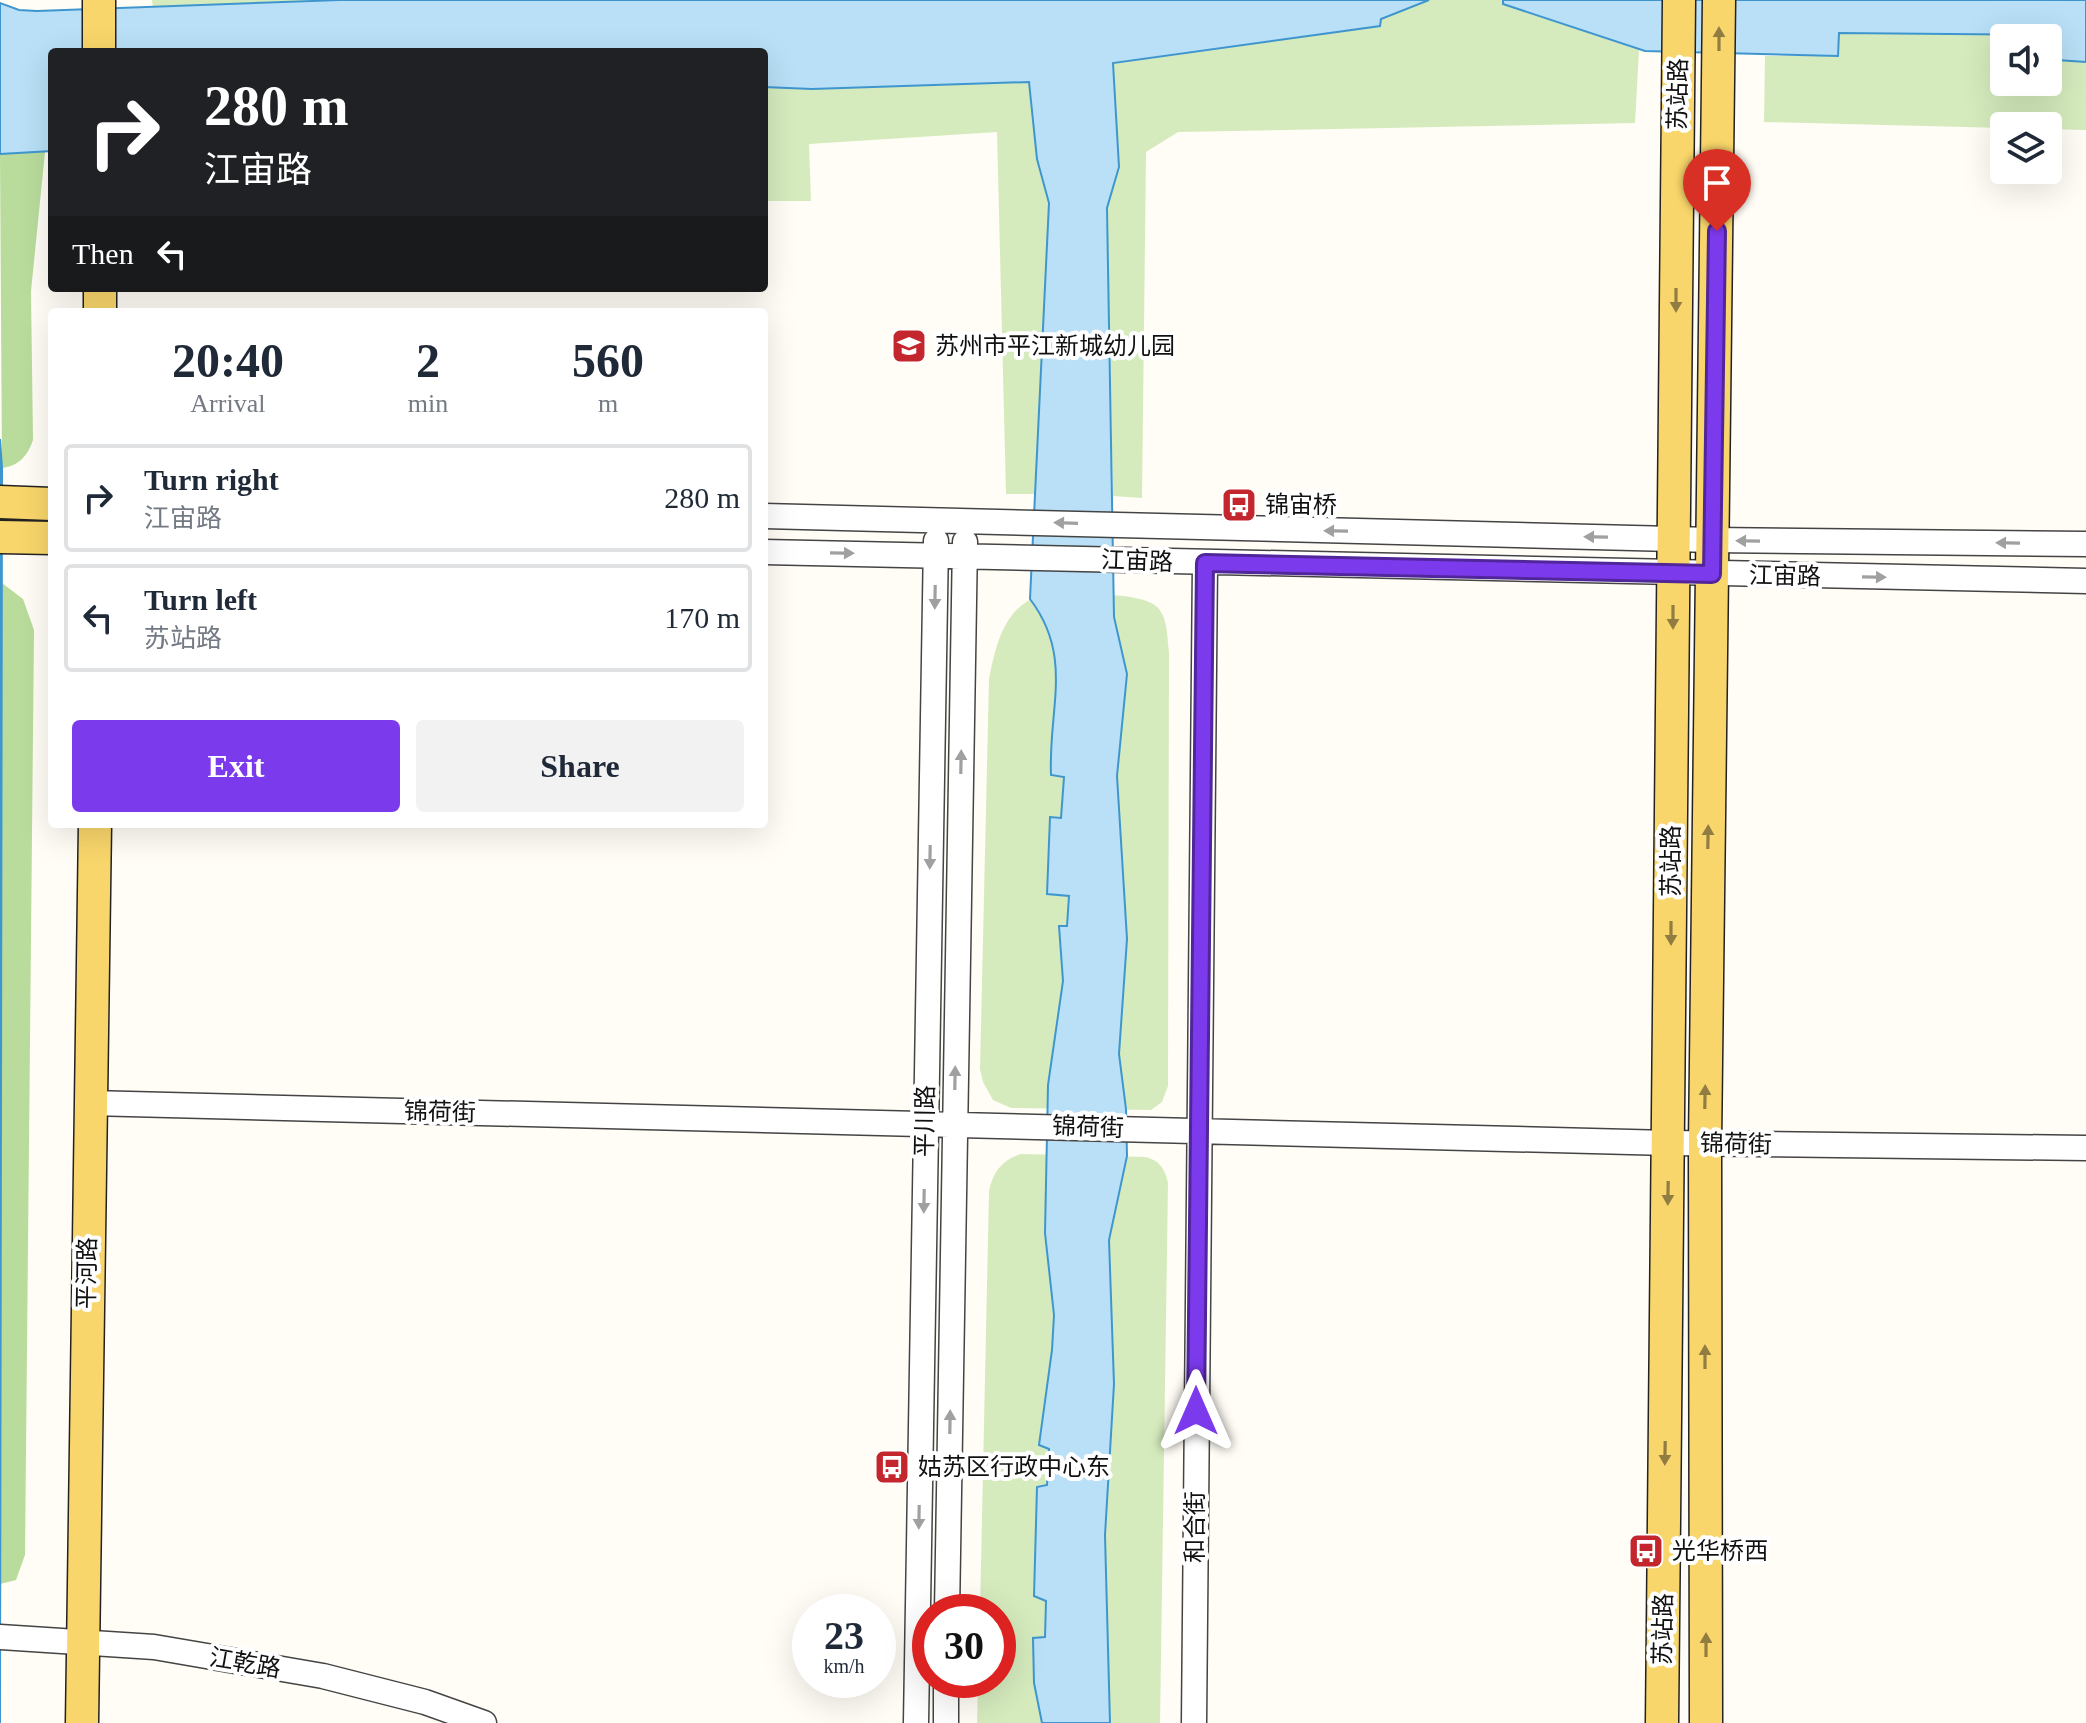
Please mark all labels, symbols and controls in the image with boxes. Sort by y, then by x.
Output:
map controls [1990,24,2062,184]
button: sound [1990,24,2062,96]
one-way arrow [1713,26,1725,51]
street label: 苏站路 [1664,58,1692,130]
text: 280 m [204,75,349,137]
icon: right [72,80,176,184]
button: layers [1990,112,2062,184]
pin [1683,149,1751,231]
text: 江宙路 [204,150,312,190]
icon: arrive [1695,161,1739,205]
icon: left [150,232,194,276]
text: Then [72,237,134,270]
one-way arrow [1670,288,1682,313]
school or university icon: 苏州市平江新城幼儿园 [890,327,928,365]
place label: 苏州市平江新城幼儿园 [935,333,1175,359]
text: 20:40 [172,334,284,387]
text: 2 [416,334,440,387]
text: 560 [572,334,644,387]
text: Arrival [190,389,265,418]
text: min [408,389,448,418]
text: m [598,389,618,418]
text: Turn right [144,463,279,496]
icon: right [76,476,120,520]
text: 280 m [664,481,740,514]
bus stop icon: 锦宙桥 [1220,486,1258,524]
place label: 锦宙桥 [1265,492,1337,518]
text: 江宙路 [144,504,222,533]
one-way arrow [1053,517,1078,530]
one-way arrow [1323,524,1348,537]
one-way arrow [1583,531,1608,543]
one-way arrow [1735,534,1760,547]
one-way arrow [1995,537,2020,549]
one-way arrow [830,547,855,560]
street label: 江宙路 [1101,547,1173,575]
street label: 江宙路 [1749,562,1821,590]
one-way arrow [1862,571,1887,584]
text: Turn left [144,583,257,616]
one-way arrow [928,585,941,610]
icon: left [76,596,120,640]
text: 170 m [664,601,740,634]
one-way arrow [1667,605,1679,630]
text: 苏站路 [144,624,222,653]
button: Exit [72,720,400,812]
button: Share [416,720,744,812]
one-way arrow [955,749,967,774]
one-way arrow [1702,824,1715,849]
street label: 苏站路 [1658,825,1684,897]
one-way arrow [923,845,936,870]
one-way arrow [1664,921,1677,946]
one-way arrow [949,1065,962,1090]
one-way arrow [1699,1084,1711,1109]
street label: 平川路 [911,1085,939,1157]
street label: 锦荷街 [404,1098,476,1126]
street label: 锦荷街 [1052,1113,1124,1141]
street label: 锦荷街 [1700,1130,1772,1158]
one-way arrow [1662,1181,1674,1206]
one-way arrow [917,1189,930,1214]
street label: 平河路 [73,1237,101,1309]
one-way arrow [1699,1344,1711,1369]
position arrow [1154,1369,1238,1453]
one-way arrow [944,1409,956,1434]
one-way arrow [1659,1441,1671,1466]
bus stop icon: 姑苏区行政中心东 [873,1448,911,1486]
place label: 姑苏区行政中心东 [918,1454,1110,1480]
street label: 和合街 [1182,1491,1208,1563]
one-way arrow [913,1505,925,1530]
bus stop icon: 光华桥西 [1627,1532,1665,1570]
place label: 光华桥西 [1672,1538,1768,1564]
street label: 苏站路 [1649,1593,1677,1665]
speed limit sign: 30 [912,1594,1016,1698]
text: 23 [824,1613,864,1658]
one-way arrow [1700,1632,1712,1657]
street label: 江乾路 [207,1644,283,1682]
text: km/h [823,1655,865,1677]

